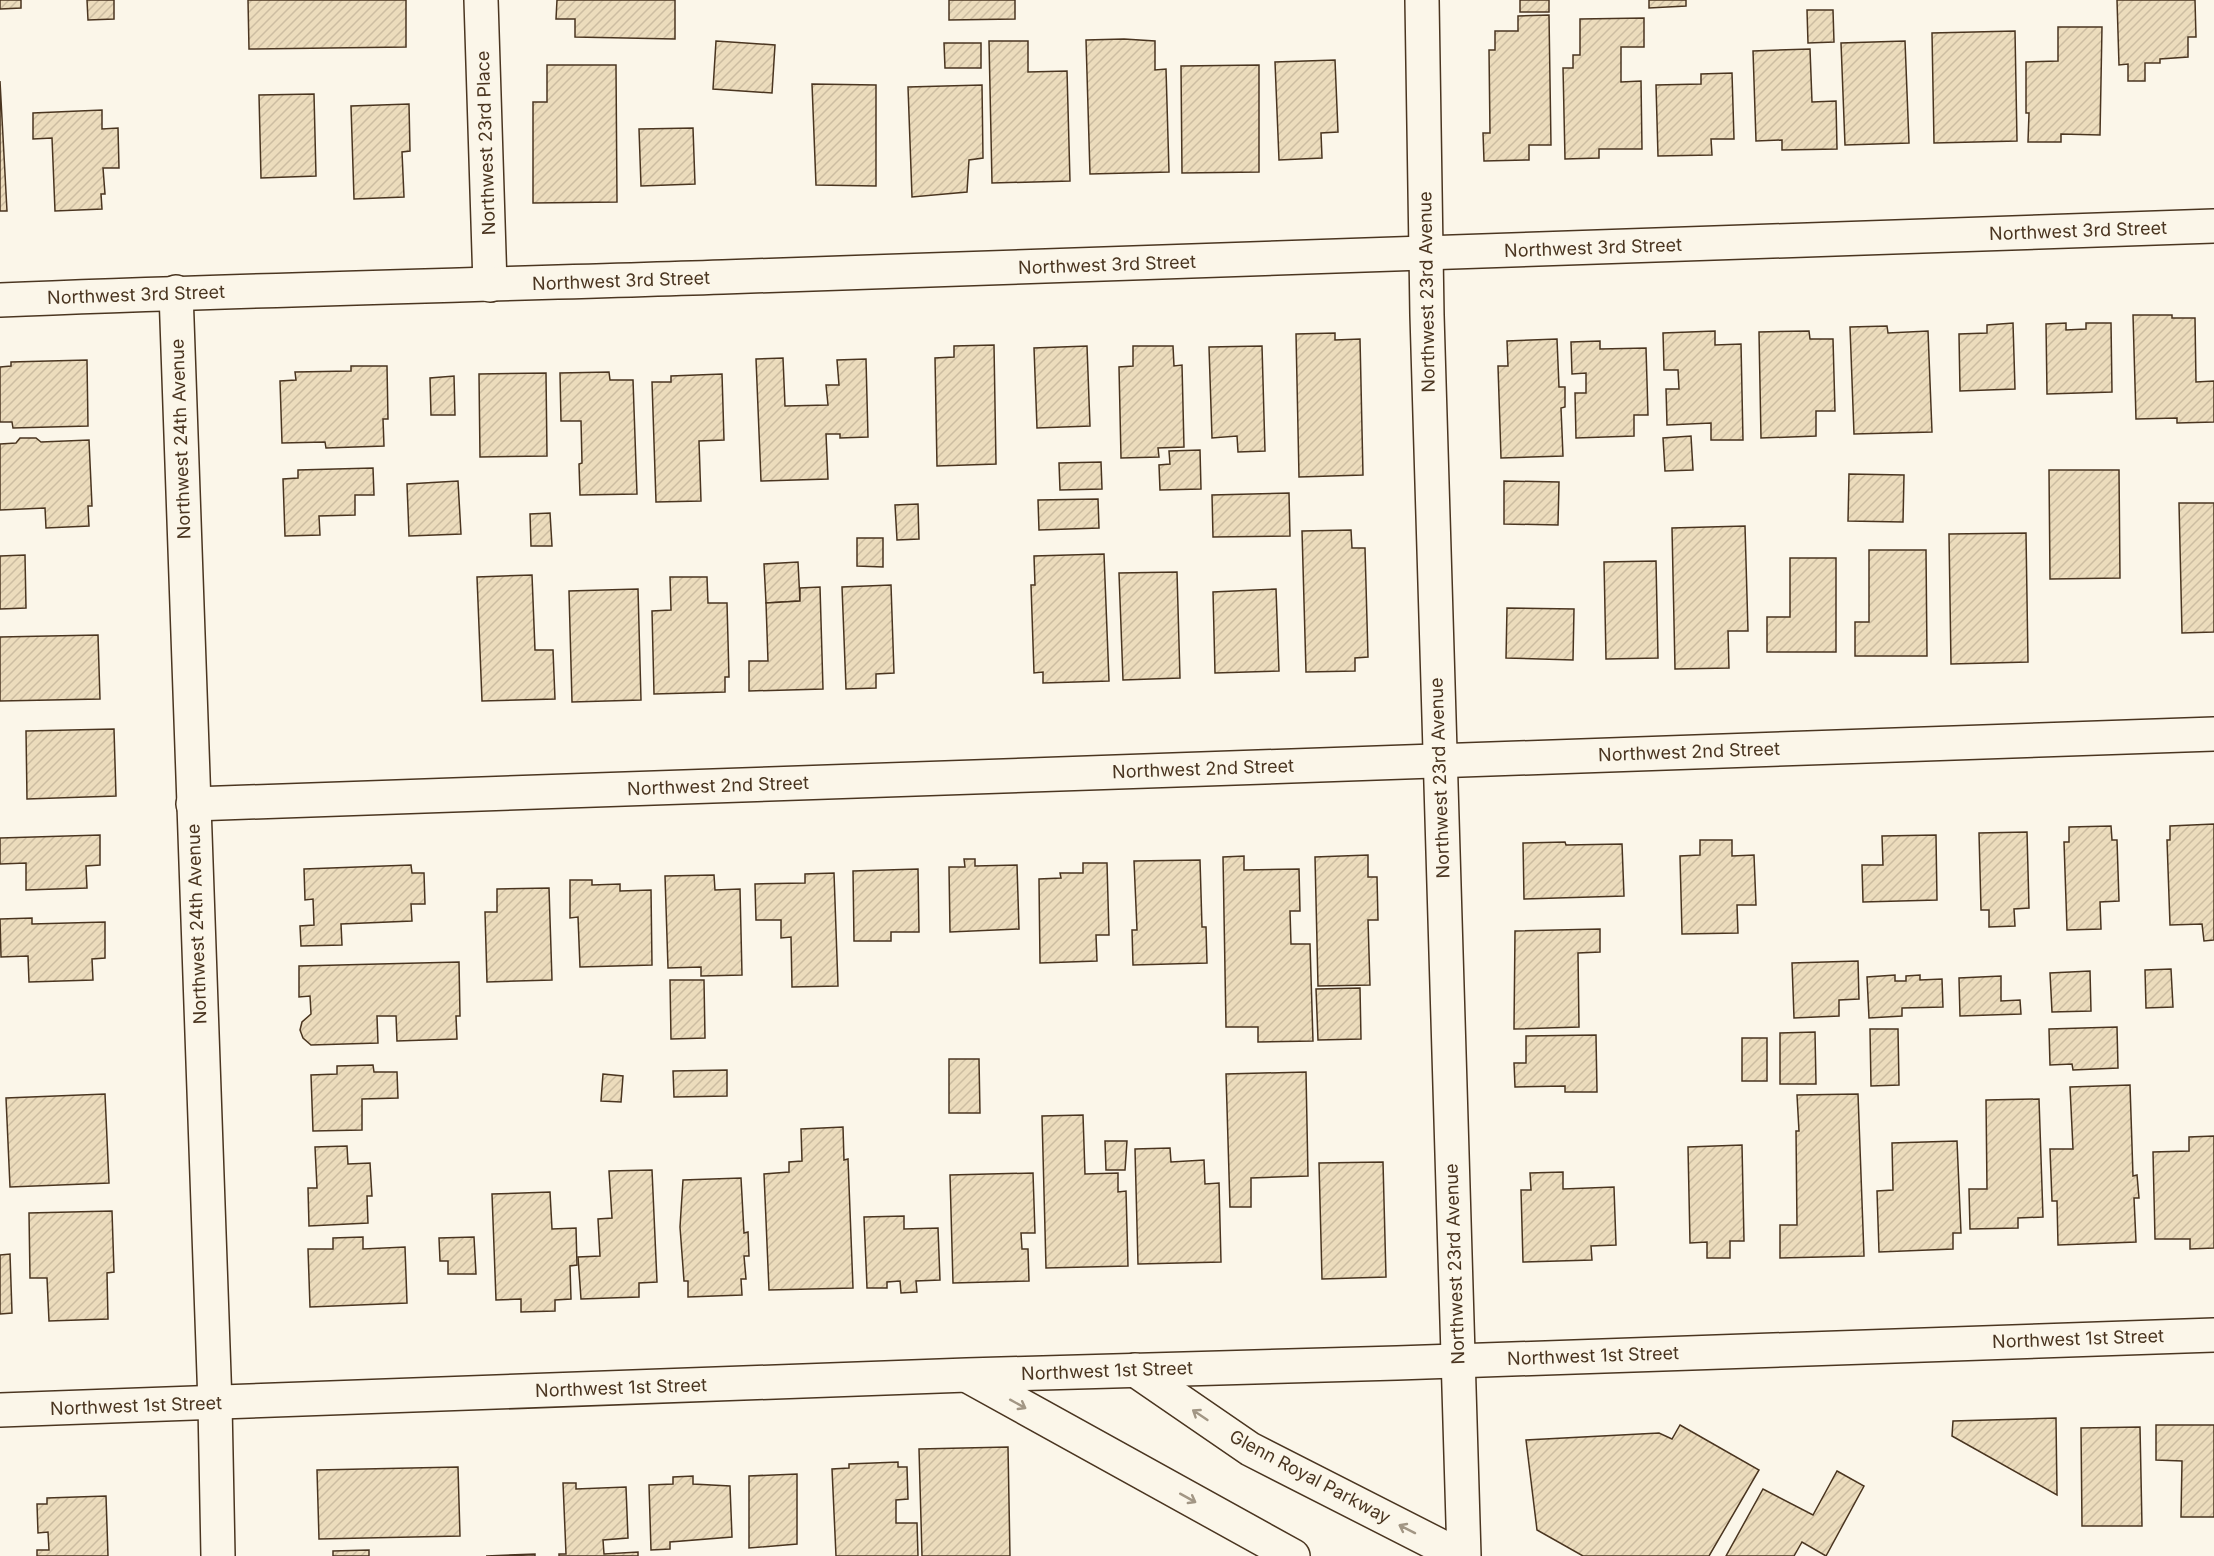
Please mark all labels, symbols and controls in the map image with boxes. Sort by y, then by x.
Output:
street label: Northwest 23rd Place [472,50,499,236]
street label: Northwest 23rd Avenue [1414,191,1439,393]
street label: Northwest 3rd Street [1989,217,2167,244]
street label: Northwest 3rd Street [1504,234,1682,261]
street label: Northwest 3rd Street [1018,251,1196,278]
street label: Northwest 3rd Street [532,267,710,294]
street label: Northwest 3rd Street [47,281,225,308]
street label: Northwest 24th Avenue [167,338,194,540]
street label: Northwest 23rd Avenue [1425,677,1454,879]
street label: Northwest 2nd Street [1598,738,1780,765]
street label: Northwest 2nd Street [1112,755,1294,782]
street label: Northwest 2nd Street [627,772,809,799]
street label: Northwest 24th Avenue [183,823,210,1025]
street label: Northwest 23rd Avenue [1440,1163,1469,1365]
street label: Northwest 1st Street [1992,1325,2164,1352]
street label: Northwest 1st Street [1507,1342,1679,1369]
street label: Northwest 1st Street [1021,1357,1193,1384]
street label: Northwest 1st Street [535,1374,707,1401]
street label: Northwest 1st Street [50,1392,222,1419]
one-way arrow [1009,1398,1026,1410]
one-way arrow [1193,1409,1209,1421]
street label: Glenn Royal Parkway [1226,1425,1394,1528]
one-way arrow [1179,1493,1197,1504]
one-way arrow [1399,1523,1417,1535]

